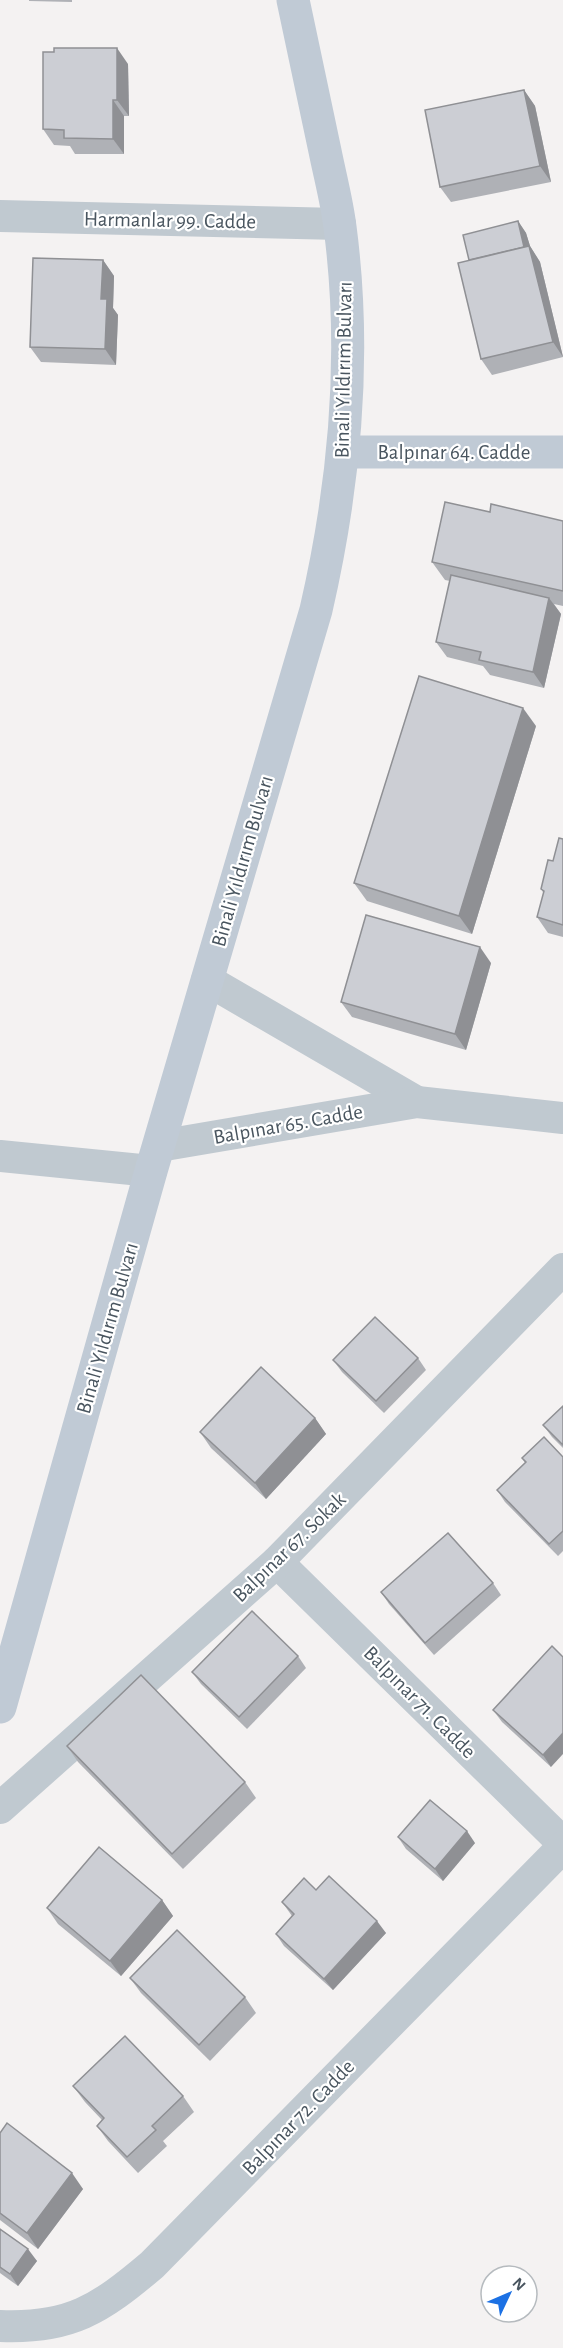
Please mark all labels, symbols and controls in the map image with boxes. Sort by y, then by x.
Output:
street label: Harmanlar 99. Cadde [84,208,256,233]
street label: Binali Yıldırım Bulvarı [331,281,356,459]
street label: Balpınar 64. Cadde [378,442,530,463]
street label: Binali Yıldırım Bulvarı [208,773,277,949]
street label: Balpınar 65. Cadde [212,1101,365,1148]
street label: Binali Yıldırım Bulvarı [73,1240,142,1416]
street label: Balpınar 67. Sokak [229,1488,350,1606]
street label: Balpınar 71. Cadde [360,1642,480,1762]
street label: Balpınar 72. Cadde [238,2056,358,2179]
north arrow [479,2264,539,2324]
text: N [509,2275,529,2294]

